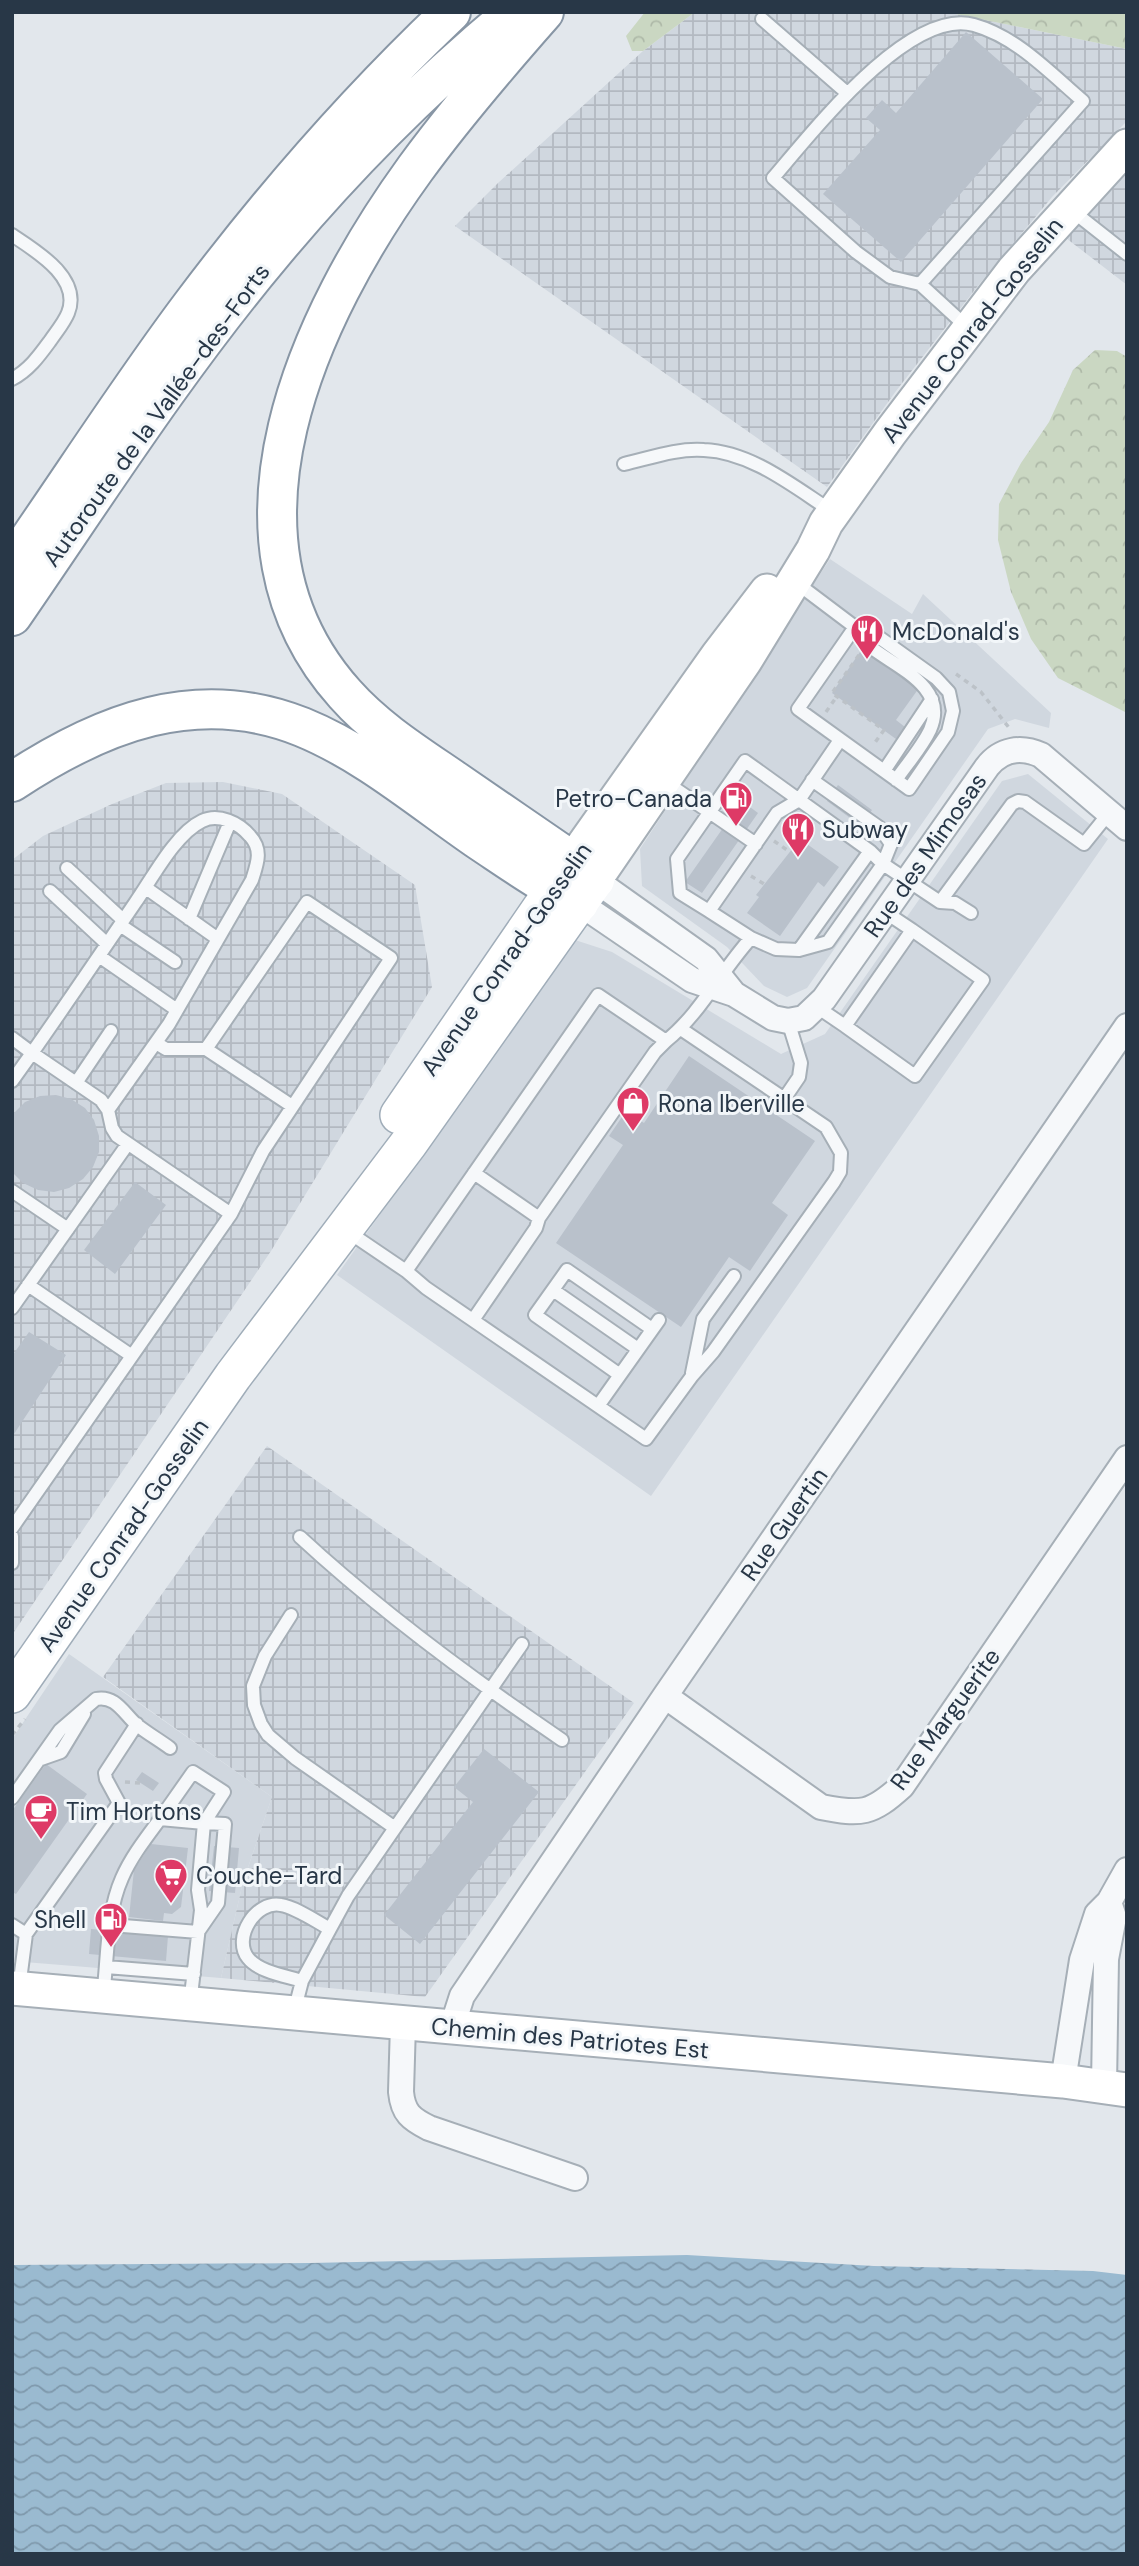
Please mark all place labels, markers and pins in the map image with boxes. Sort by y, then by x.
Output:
restaurant icon: McDonald's [848,612,886,661]
place label: McDonald's [892,616,1020,647]
fuel station icon: Petro-Canada [717,779,755,828]
place label: Petro-Canada [555,783,712,814]
restaurant icon: Subway [779,810,817,859]
place label: Subway [822,814,908,845]
shop icon: Rona Iberville [614,1084,652,1133]
place label: Rona Iberville [658,1088,805,1119]
cafe icon: Tim Hortons [22,1792,60,1841]
place label: Tim Hortons [66,1796,202,1827]
supermarket icon: Couche-Tard [152,1856,190,1905]
place label: Couche-Tard [196,1860,342,1891]
fuel station icon: Shell [92,1900,130,1949]
place label: Shell [34,1904,86,1935]

